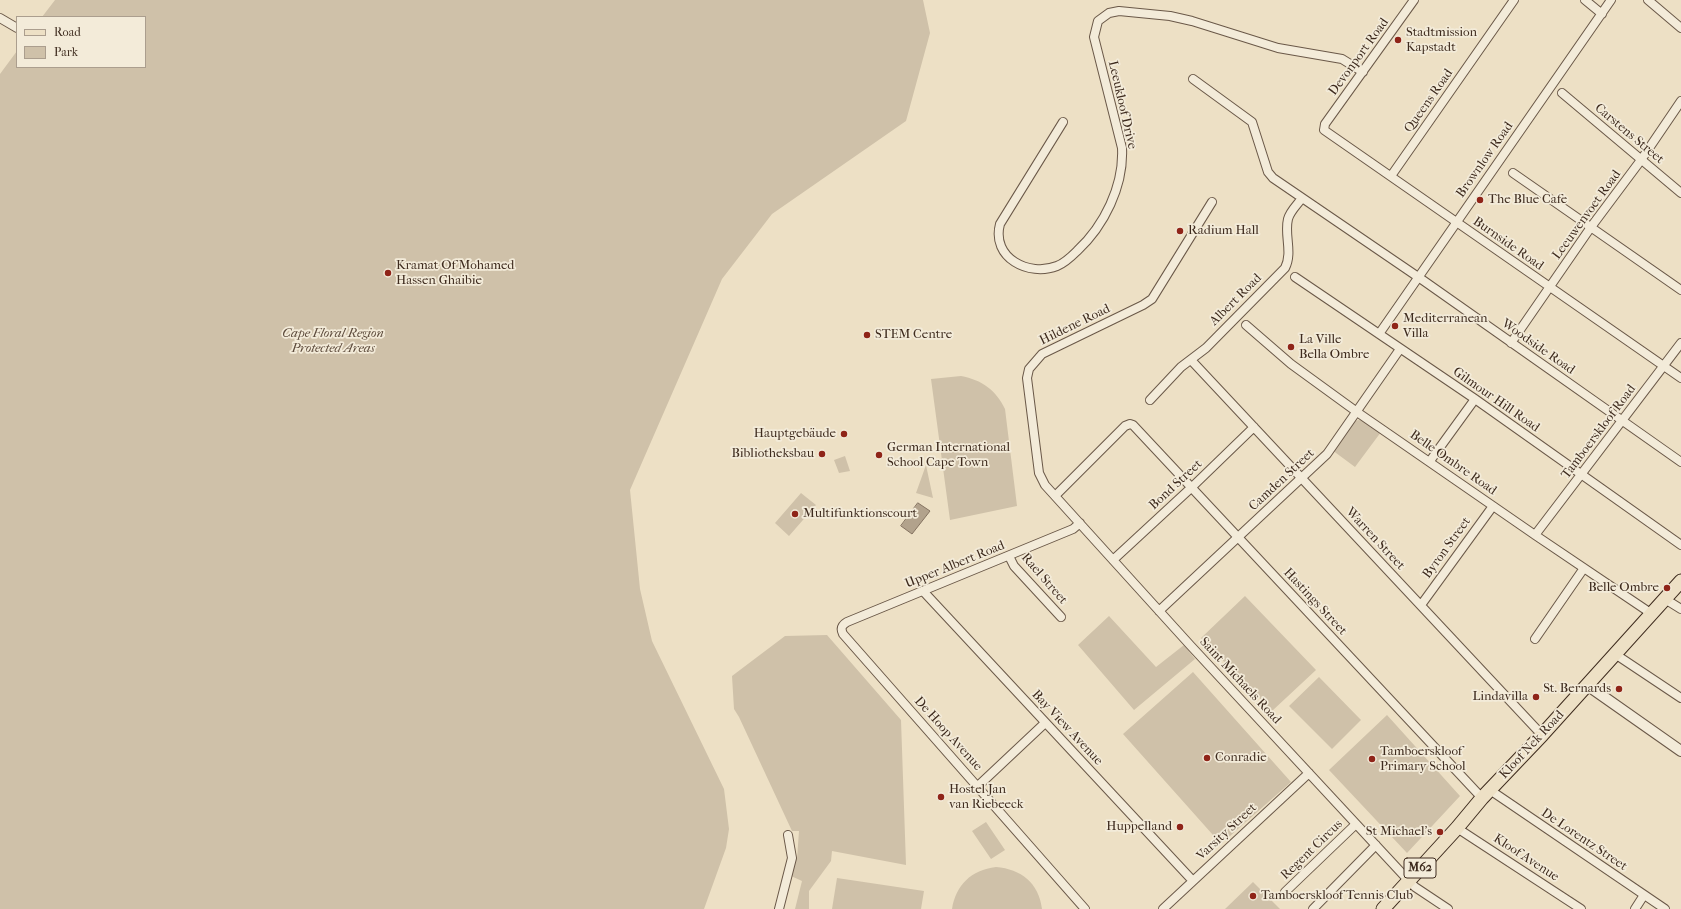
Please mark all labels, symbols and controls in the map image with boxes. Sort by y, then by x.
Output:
street label: Devonport Road [1326,15,1392,99]
legend [16,16,146,68]
text: Road [54,25,81,39]
place label: Stadtmission Kapstadt [1406,25,1477,56]
marker: Stadtmission Kapstadt [1393,35,1403,45]
text: Park [54,45,78,59]
street label: Leeukloof Drive [1104,59,1140,151]
street label: Queens Road [1401,66,1457,136]
street label: Carstens Street [1591,101,1667,167]
street label: Brownlow Road [1453,119,1517,201]
street label: Leeuwenvoet Road [1549,167,1625,263]
place label: The Blue Cafe [1488,192,1567,208]
marker: The Blue Cafe [1475,195,1485,205]
street label: Burnside Road [1470,214,1546,274]
place label: Radium Hall [1188,223,1259,239]
marker: Radium Hall [1175,226,1185,236]
place label: Kramat Of Mohamed Hassen Ghaibie [396,258,514,289]
marker: Kramat Of Mohamed Hassen Ghaibie [383,268,393,278]
street label: Albert Road [1207,271,1265,329]
street label: Hildene Road [1037,301,1113,349]
place label: Mediterranean Villa [1403,311,1488,342]
street label: Woodside Road [1498,316,1578,378]
marker: Mediterranean Villa [1390,321,1400,331]
park label: Cape Floral Region Protected Areas [282,326,384,357]
place label: STEM Centre [875,327,952,343]
marker: STEM Centre [862,330,872,340]
place label: La Ville Bella Ombre [1299,332,1369,363]
marker: La Ville Bella Ombre [1286,342,1296,352]
street label: Gilmour Hill Road [1450,364,1542,436]
street label: Tamboerskloof Road [1559,382,1639,482]
place label: Hauptgebäude [754,426,836,442]
street label: Belle Ombre Road [1407,427,1499,499]
marker: Hauptgebäude [839,429,849,439]
place label: German International School Cape Town [887,440,1010,471]
place label: Bibliotheksbau [731,446,814,462]
street label: Camden Street [1246,446,1318,514]
marker: Bibliotheksbau [817,449,827,459]
marker: German International School Cape Town [874,450,884,460]
street label: Bond Street [1146,457,1206,513]
street label: Warren Street [1342,504,1408,574]
place label: Multifunktionscourt [803,506,917,522]
marker: Multifunktionscourt [790,509,800,519]
street label: Byron Street [1420,514,1474,582]
street label: Upper Albert Road [903,538,1007,592]
street label: Rael Street [1018,550,1070,608]
street label: Hastings Street [1280,565,1350,639]
place label: Belle Ombre [1588,580,1659,596]
marker: Belle Ombre [1662,583,1672,593]
street label: Saint Michaels Road [1196,635,1284,727]
place label: St. Bernards [1543,681,1611,697]
marker: St. Bernards [1614,684,1624,694]
street label: Bay View Avenue [1028,687,1106,769]
place label: Lindavilla [1472,689,1528,705]
marker: Lindavilla [1531,692,1541,702]
street label: De Hoop Avenue [911,694,985,774]
street label: Kloof Nek Road [1496,708,1568,782]
place label: Tamboerskloof Primary School [1380,744,1466,775]
place label: Conradie [1215,750,1267,766]
marker: Conradie [1202,753,1212,763]
marker: Tamboerskloof Primary School [1367,754,1377,764]
place label: Hostel Jan van Riebeeck [949,782,1023,813]
marker: Hostel Jan van Riebeeck [936,792,946,802]
street label: Varsity Street [1194,800,1260,864]
street label: De Lorentz Street [1538,805,1630,875]
street label: Regent Circus [1278,817,1346,883]
place label: Huppelland [1106,819,1172,835]
marker: Huppelland [1175,822,1185,832]
place label: St Michael's [1366,824,1432,840]
marker: St Michael's [1435,827,1445,837]
street label: Kloof Avenue [1490,831,1562,885]
road number: M62 [1404,858,1436,878]
place label: Tamboerskloof Tennis Club [1261,888,1413,904]
marker: Tamboerskloof Tennis Club [1248,891,1258,901]

